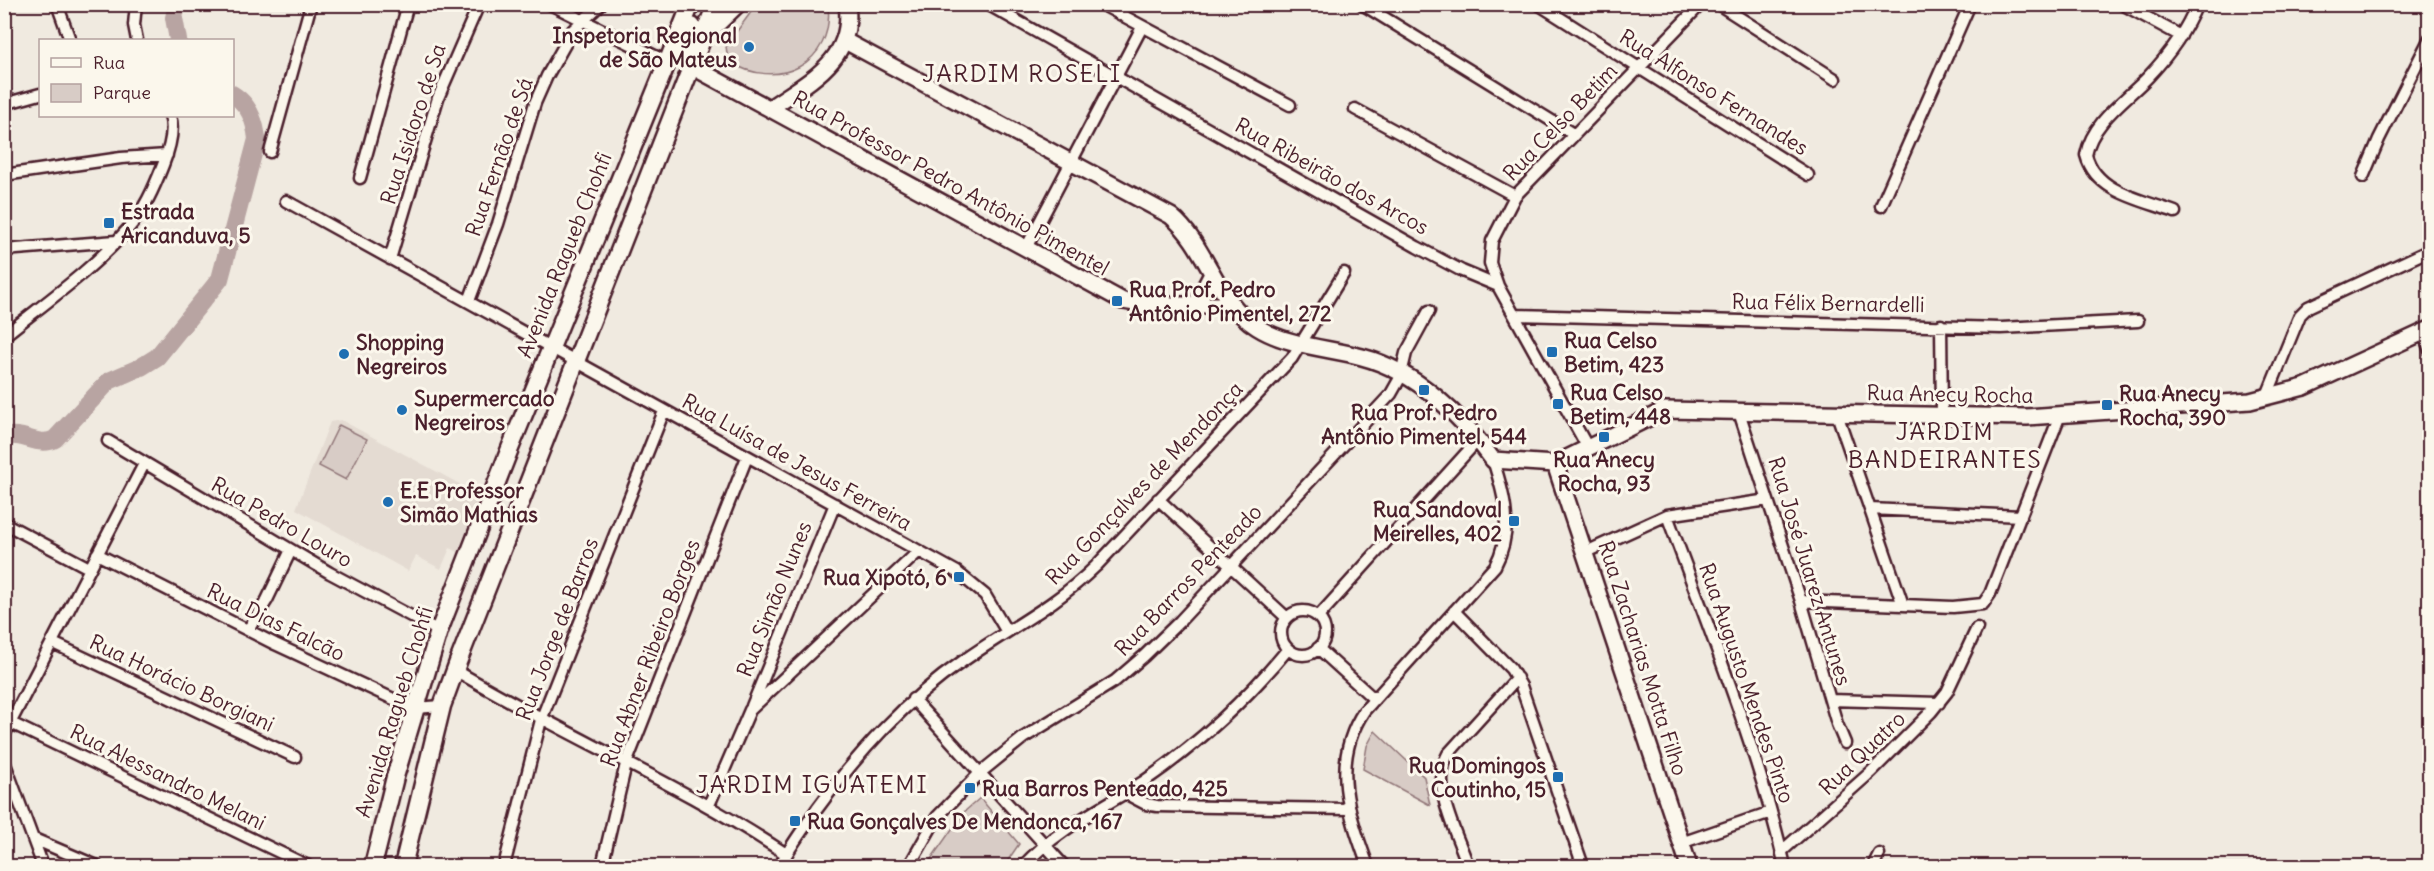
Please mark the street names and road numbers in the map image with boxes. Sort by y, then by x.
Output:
street label: Rua Alfonso Fernandes [1615,23,1813,161]
street label: Rua Isidoro de Sa [374,40,452,208]
street label: Rua Celso Betim [1497,57,1623,187]
street label: Rua Fernão de Sá [459,74,539,240]
street label: Rua Professor Pedro Antônio Pimentel [788,84,1114,282]
street label: Rua Ribeirão dos Arcos [1230,111,1434,241]
street label: Avenida Ragueb Chohfi [510,148,618,362]
street label: Rua Félix Bernardelli [1731,288,1925,318]
street label: Rua Gonçalves de Mendonça [1040,376,1248,590]
street label: Rua Anecy Rocha [1866,379,2034,409]
street label: Rua Luísa de Jesus Ferreira [677,387,917,537]
street label: Rua José Juarez Antunes [1762,453,1858,689]
street label: Rua Pedro Louro [207,471,357,573]
street label: Rua Barros Penteado [1109,498,1267,662]
street label: Rua Simão Nunes [730,517,818,681]
street label: Rua Jorge de Barros [510,534,604,724]
street label: Rua Abner Ribeiro Borges [594,535,706,771]
street label: Rua Zacharias Motta Filho [1592,537,1694,779]
street label: Rua Augusto Mendes Pinto [1693,559,1801,807]
street label: Rua Dias Falcão [203,577,349,667]
street label: Avenida Ragueb Chohfi [349,603,439,821]
street label: Rua Horácio Borgiani [85,628,279,738]
street label: Rua Quatro [1813,705,1911,801]
street label: Rua Alessandro Melani [66,718,270,836]

